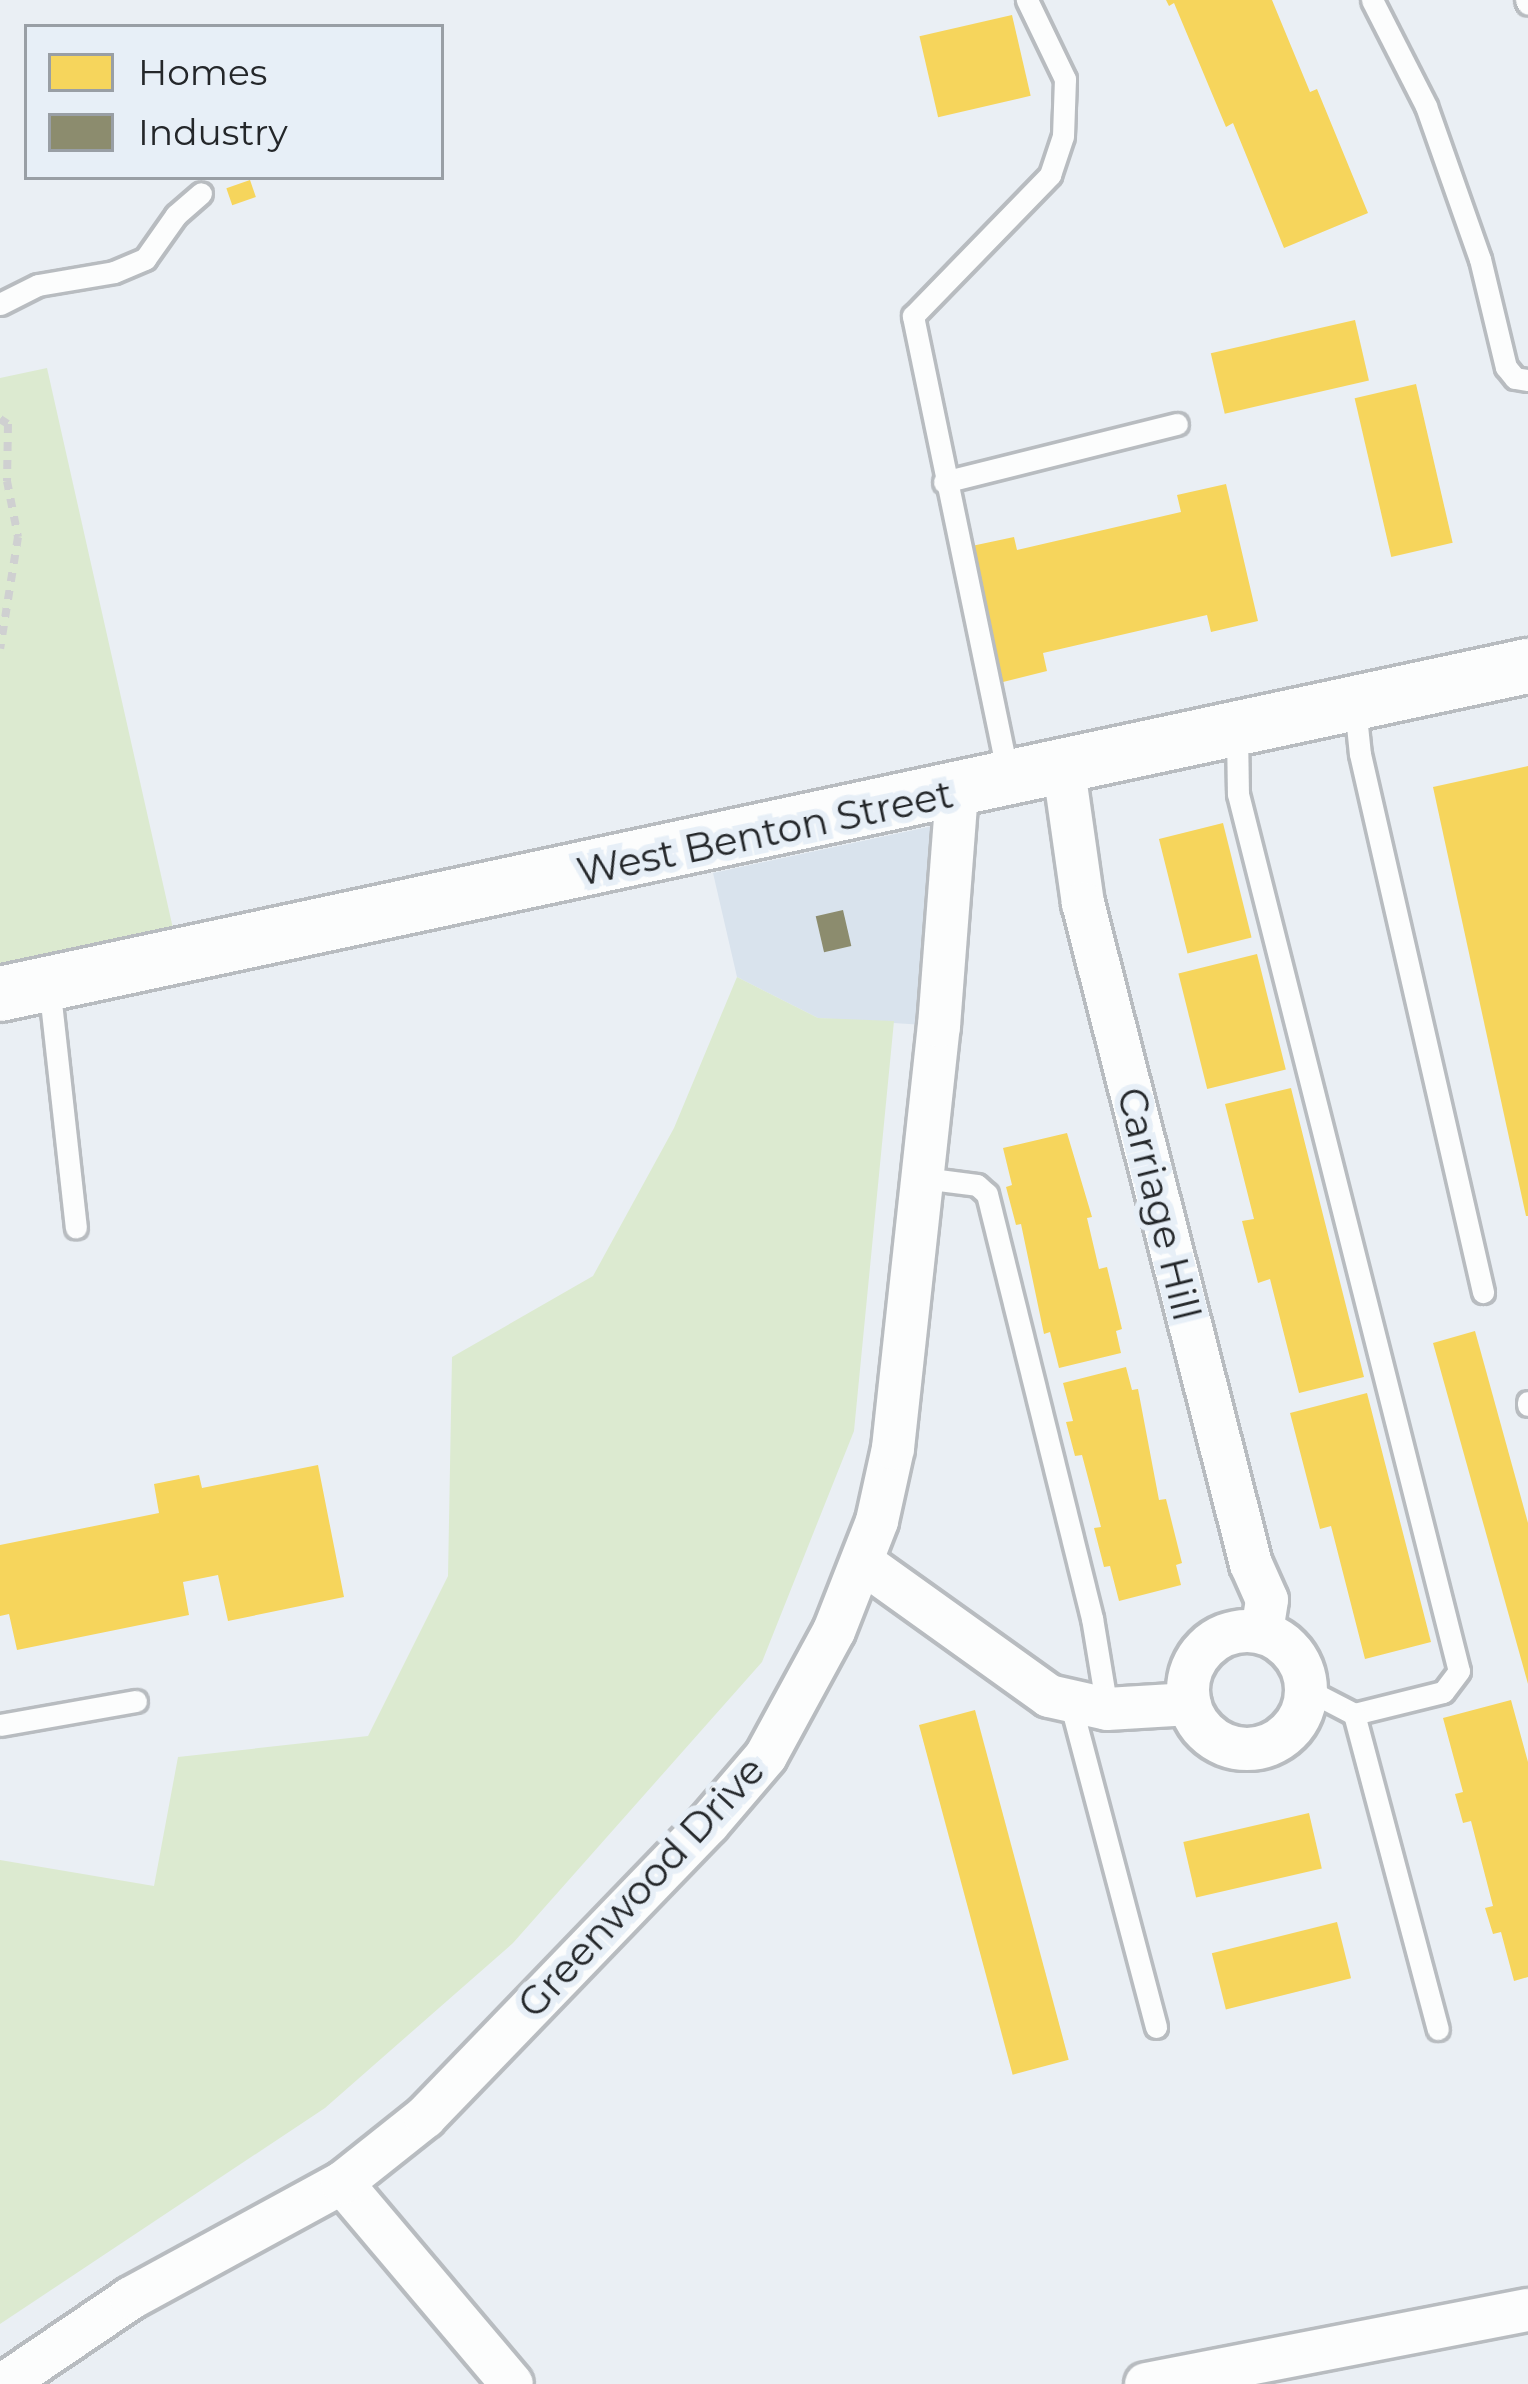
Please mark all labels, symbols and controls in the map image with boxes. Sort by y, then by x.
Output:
legend [24,24,444,180]
text: Homes [138,50,267,94]
text: Industry [138,110,288,154]
street label: West Benton Street [573,770,957,896]
street label: Carriage Hill [1107,1083,1211,1325]
street label: Greenwood Drive [508,1747,774,2027]

